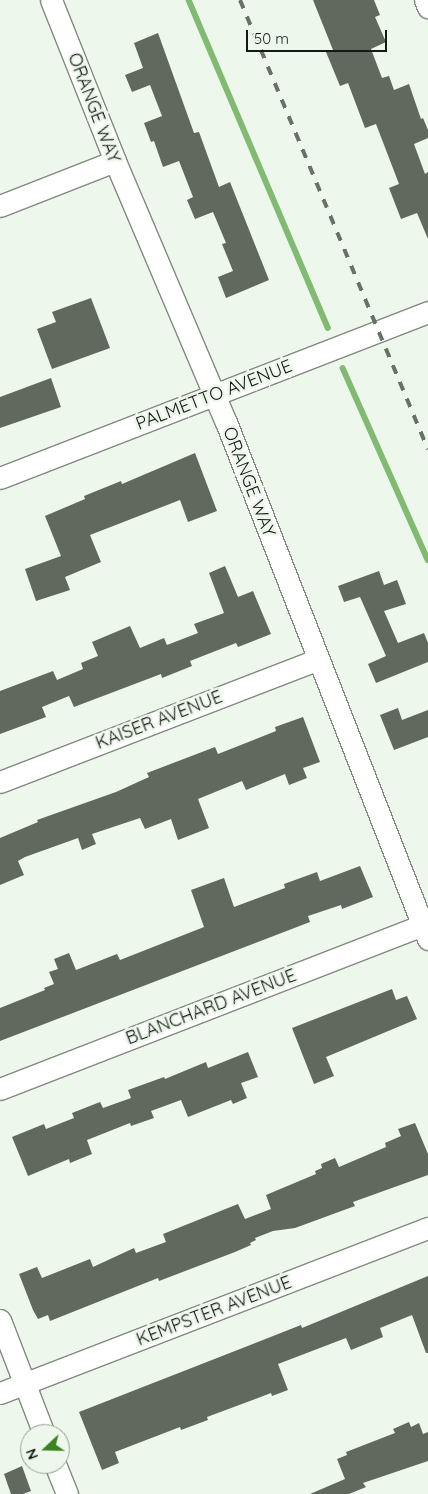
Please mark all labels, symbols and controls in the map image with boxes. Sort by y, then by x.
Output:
scale bar [248,20,389,52]
text: 50 m [254,29,289,48]
street label: ORANGE WAY [63,50,125,166]
street label: PALMETTO AVENUE [133,355,295,435]
street label: ORANGE WAY [218,424,280,540]
street label: KAISER AVENUE [93,686,225,754]
street label: BLANCHARD AVENUE [123,965,299,1049]
street label: KEMPSTER AVENUE [133,1271,295,1351]
north arrow [20,1424,70,1474]
text: N [22,1446,42,1462]

